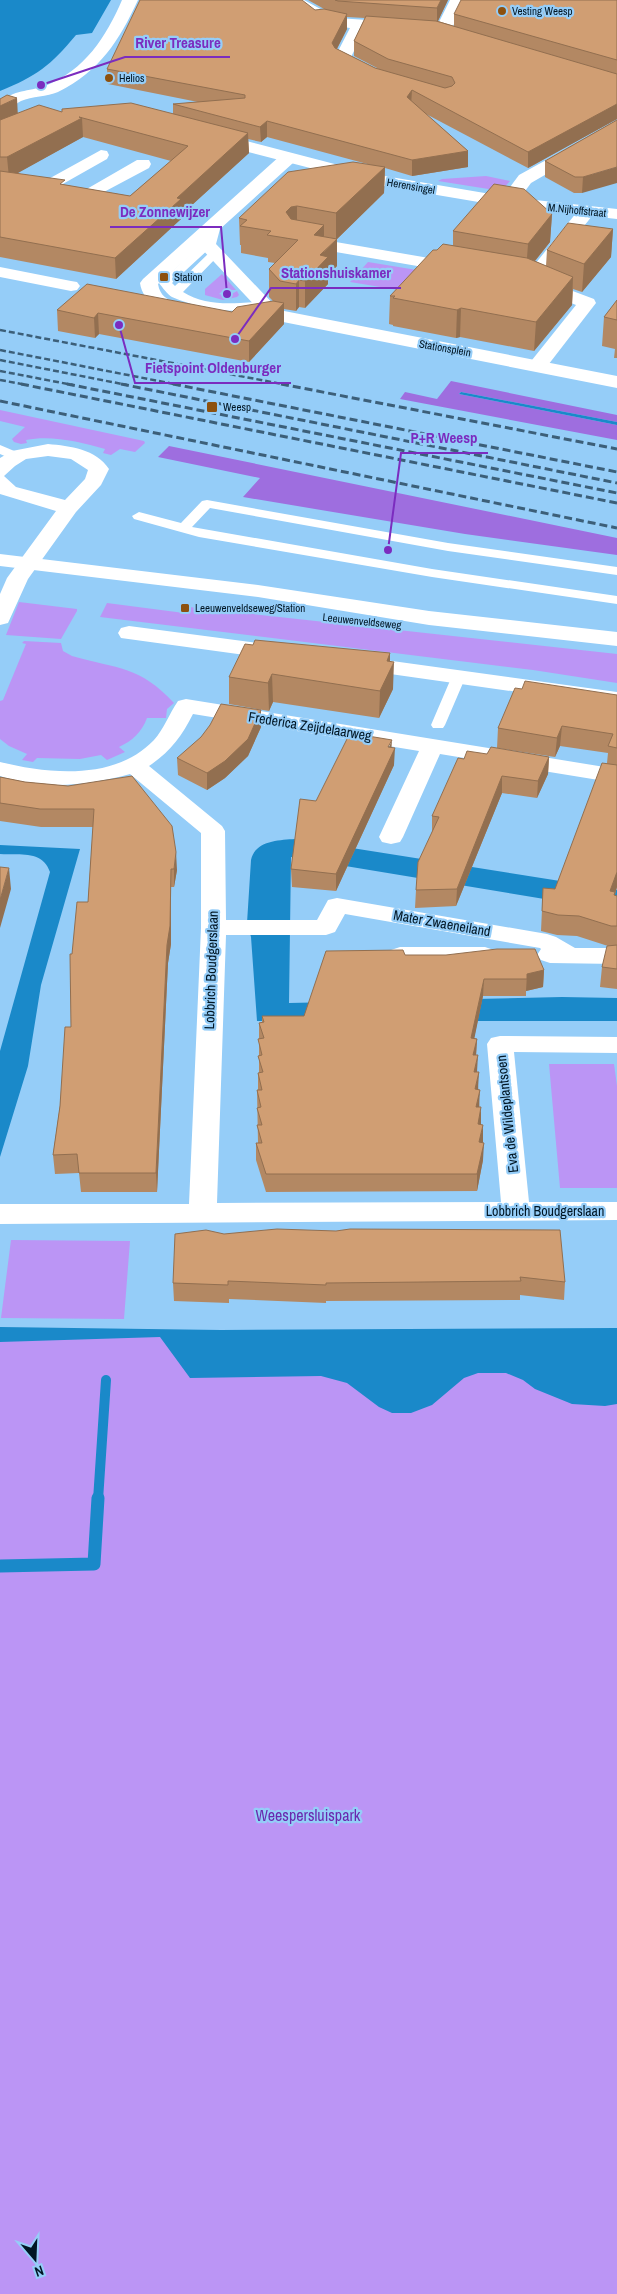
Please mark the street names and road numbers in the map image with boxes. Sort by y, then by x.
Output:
street label: Herensingel [386,175,436,197]
street label: M.Nijhoffstraat [547,200,607,220]
street label: Stationsplein [418,337,472,359]
street label: Leeuwenveldseweg [322,610,402,632]
street label: Frederica Zeijdelaarweg [247,707,373,745]
street label: Mater Zwaeneiland [392,906,492,940]
street label: Lobbrich Boudgerslaan [200,910,222,1030]
street label: Eva de Wildeplantsoen [492,1054,522,1174]
street label: Lobbrich Boudgerslaan [486,1202,604,1220]

